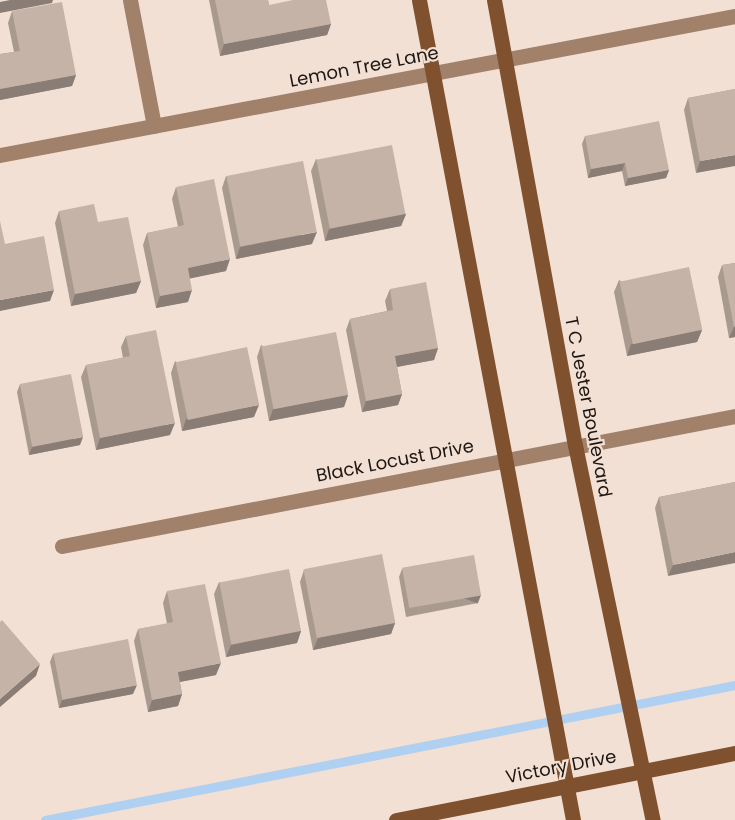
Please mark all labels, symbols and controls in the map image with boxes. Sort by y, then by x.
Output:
street label: Lemon Tree Lane [288,42,440,92]
street label: T C Jester Boulevard [560,315,616,499]
street label: Black Locust Drive [314,435,476,487]
street label: Victory Drive [504,746,618,788]

